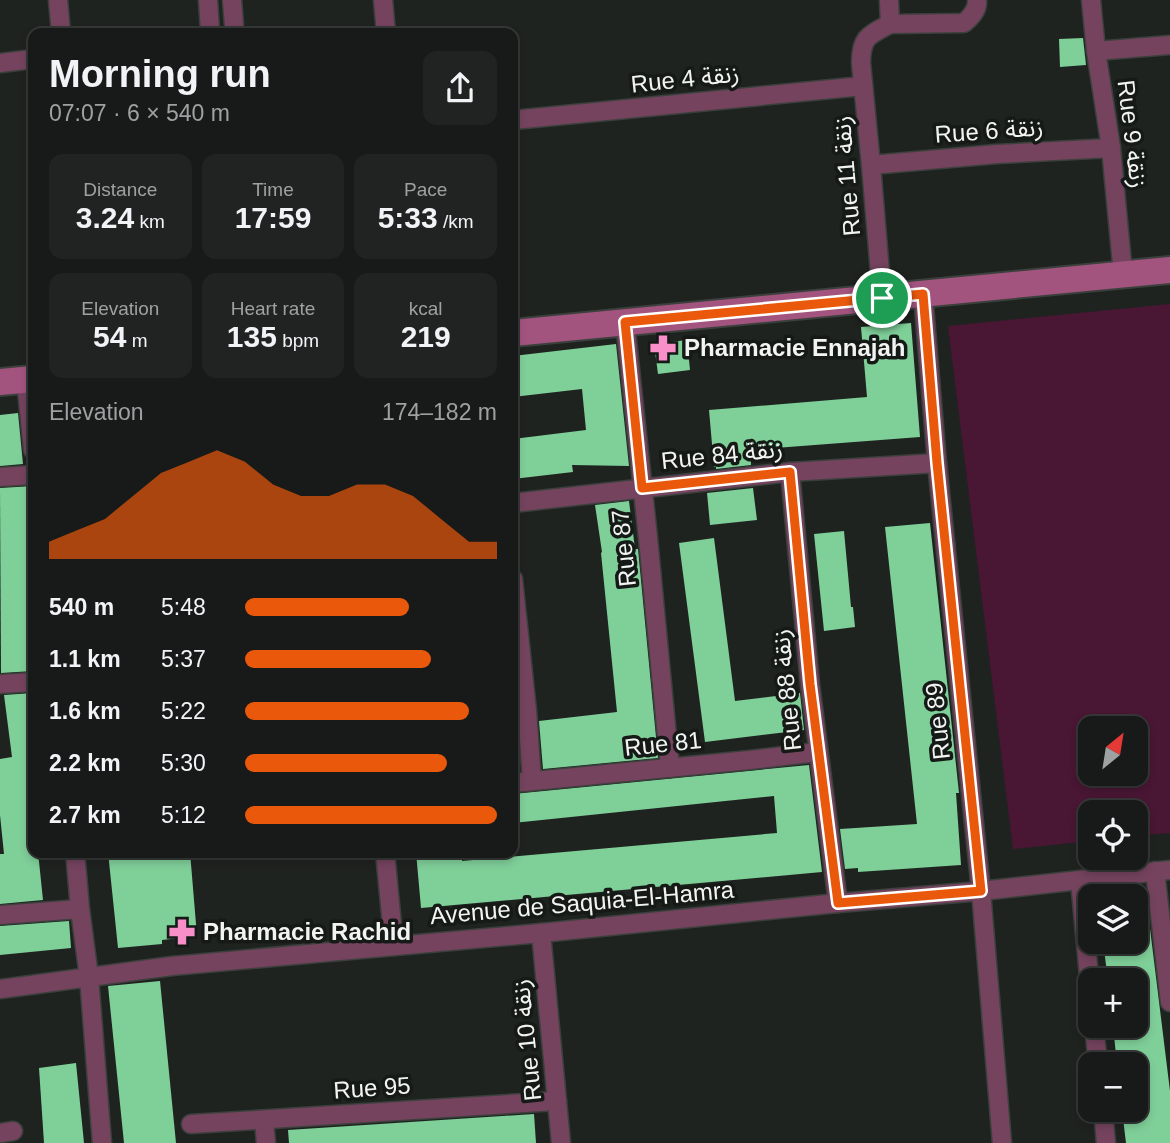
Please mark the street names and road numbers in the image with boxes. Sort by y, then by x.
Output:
street label: Rue 4 زنقة [629,59,741,99]
street label: Rue 9 زنقة [1111,78,1153,190]
street label: Rue 6 زنقة [934,113,1044,149]
street label: Rue 11 زنقة [828,115,866,237]
street label: Rue 84 زنقة [660,435,784,475]
street label: Rue 87 [606,508,641,588]
street label: Rue 88 زنقة [767,628,807,752]
street label: Rue 89 [920,681,955,761]
street label: Rue 81 [623,726,703,761]
street label: Avenue de Saquia-El-Hamra [429,876,736,929]
street label: Rue 10 زنقة [507,978,547,1102]
street label: Rue 95 [332,1071,412,1104]

